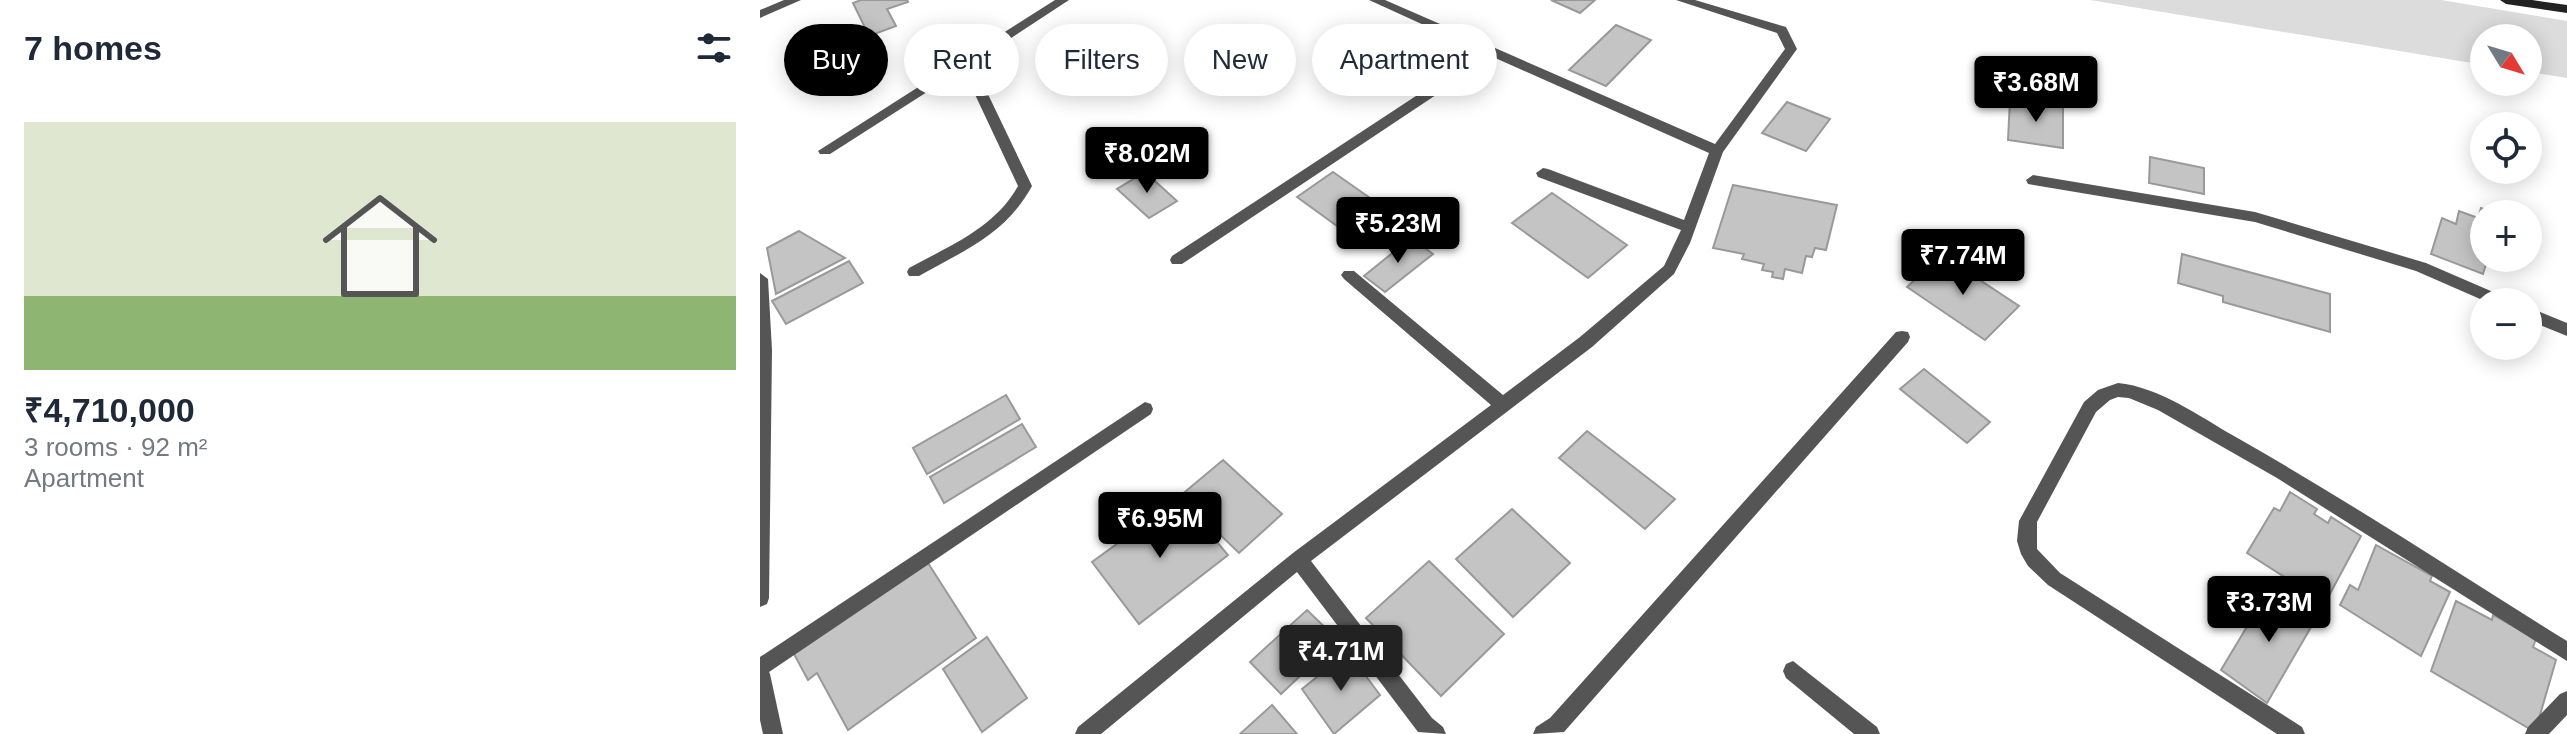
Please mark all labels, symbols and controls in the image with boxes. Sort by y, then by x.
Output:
chip: Buy [784,24,888,96]
chip: Rent [904,24,1019,96]
chip: Filters [1035,24,1168,96]
chip: New [1184,24,1296,96]
chip: Apartment [1312,24,1497,96]
north arrow [2470,24,2542,96]
map controls [2470,24,2542,360]
icon: filters [692,26,736,70]
text: 7 homes [24,29,162,67]
pin: ₹3.68M [1971,56,2101,124]
text: ₹3.68M [1992,67,2080,97]
button: locate [2470,112,2542,184]
pin: ₹8.02M [1082,127,1212,195]
text: ₹8.02M [1103,138,1191,168]
icon: home [308,174,452,318]
pin: ₹5.23M [1333,197,1463,265]
button: + [2470,200,2542,272]
text: ₹5.23M [1354,208,1442,238]
pin: ₹7.74M [1898,229,2028,297]
text: ₹7.74M [1919,240,2007,270]
button: − [2470,288,2542,360]
text: ₹4,710,000 [24,391,195,429]
text: 3 rooms · 92 m² [24,432,208,462]
text: Apartment [24,463,144,493]
pin: ₹6.95M [1095,492,1225,560]
text: ₹6.95M [1116,503,1204,533]
pin: ₹3.73M [2204,576,2334,644]
text: ₹3.73M [2225,587,2313,617]
pin: ₹4.71M [1276,625,1406,693]
text: ₹4.71M [1297,636,1385,666]

